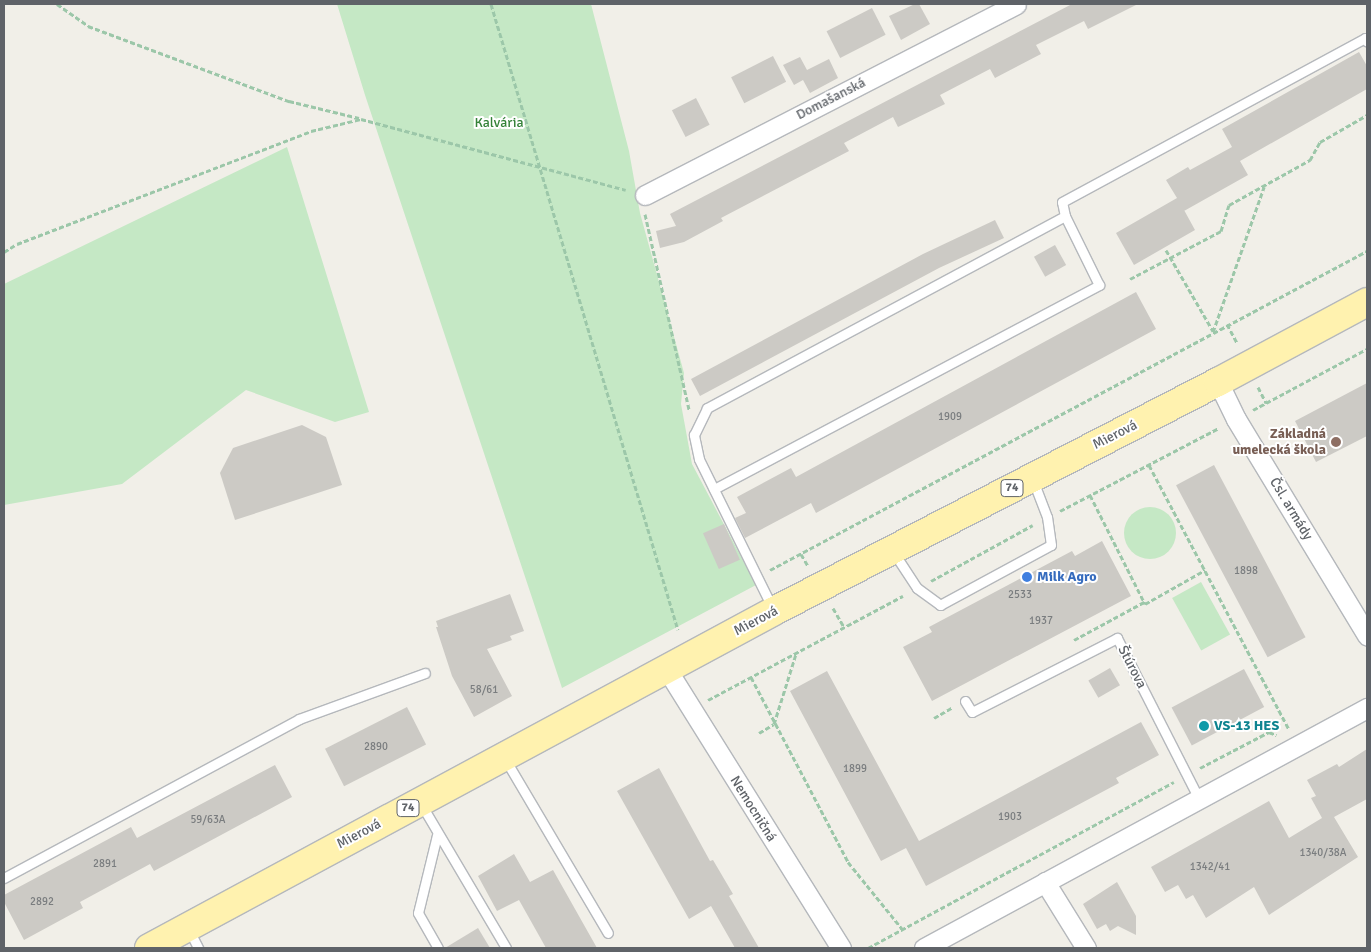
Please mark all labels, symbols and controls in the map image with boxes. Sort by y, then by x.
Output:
street label: Domašanská [793,74,869,124]
park label: Kalvária [474,115,524,131]
house number: 1909 [938,410,962,424]
street label: Mierová [1090,417,1140,453]
place label: Základná umelecká škola [1232,426,1326,458]
marker: Základná umelecká škola [1330,436,1342,448]
street label: Čsl. armády [1266,475,1316,543]
road number: 74 [1000,478,1024,498]
house number: 1898 [1234,564,1258,578]
place label: Milk Agro [1037,569,1097,585]
marker: Milk Agro [1021,571,1033,583]
house number: 2533 [1008,588,1032,602]
street label: Mierová [731,602,781,640]
house number: 1937 [1029,614,1053,628]
street label: Štúrova [1114,643,1150,691]
house number: 58/61 [470,683,498,697]
place label: VS-13 HES [1214,718,1279,734]
marker: VS-13 HES [1198,720,1210,732]
house number: 2890 [364,740,388,754]
house number: 1899 [843,762,867,776]
street label: Nemocničná [726,773,780,845]
road number: 74 [396,798,420,818]
house number: 1903 [998,810,1022,824]
house number: 59/63A [190,813,226,827]
street label: Mierová [334,815,384,853]
house number: 1340/38A [1299,846,1347,860]
house number: 2891 [93,857,117,871]
house number: 1342/41 [1190,860,1230,874]
house number: 2892 [30,895,54,909]

